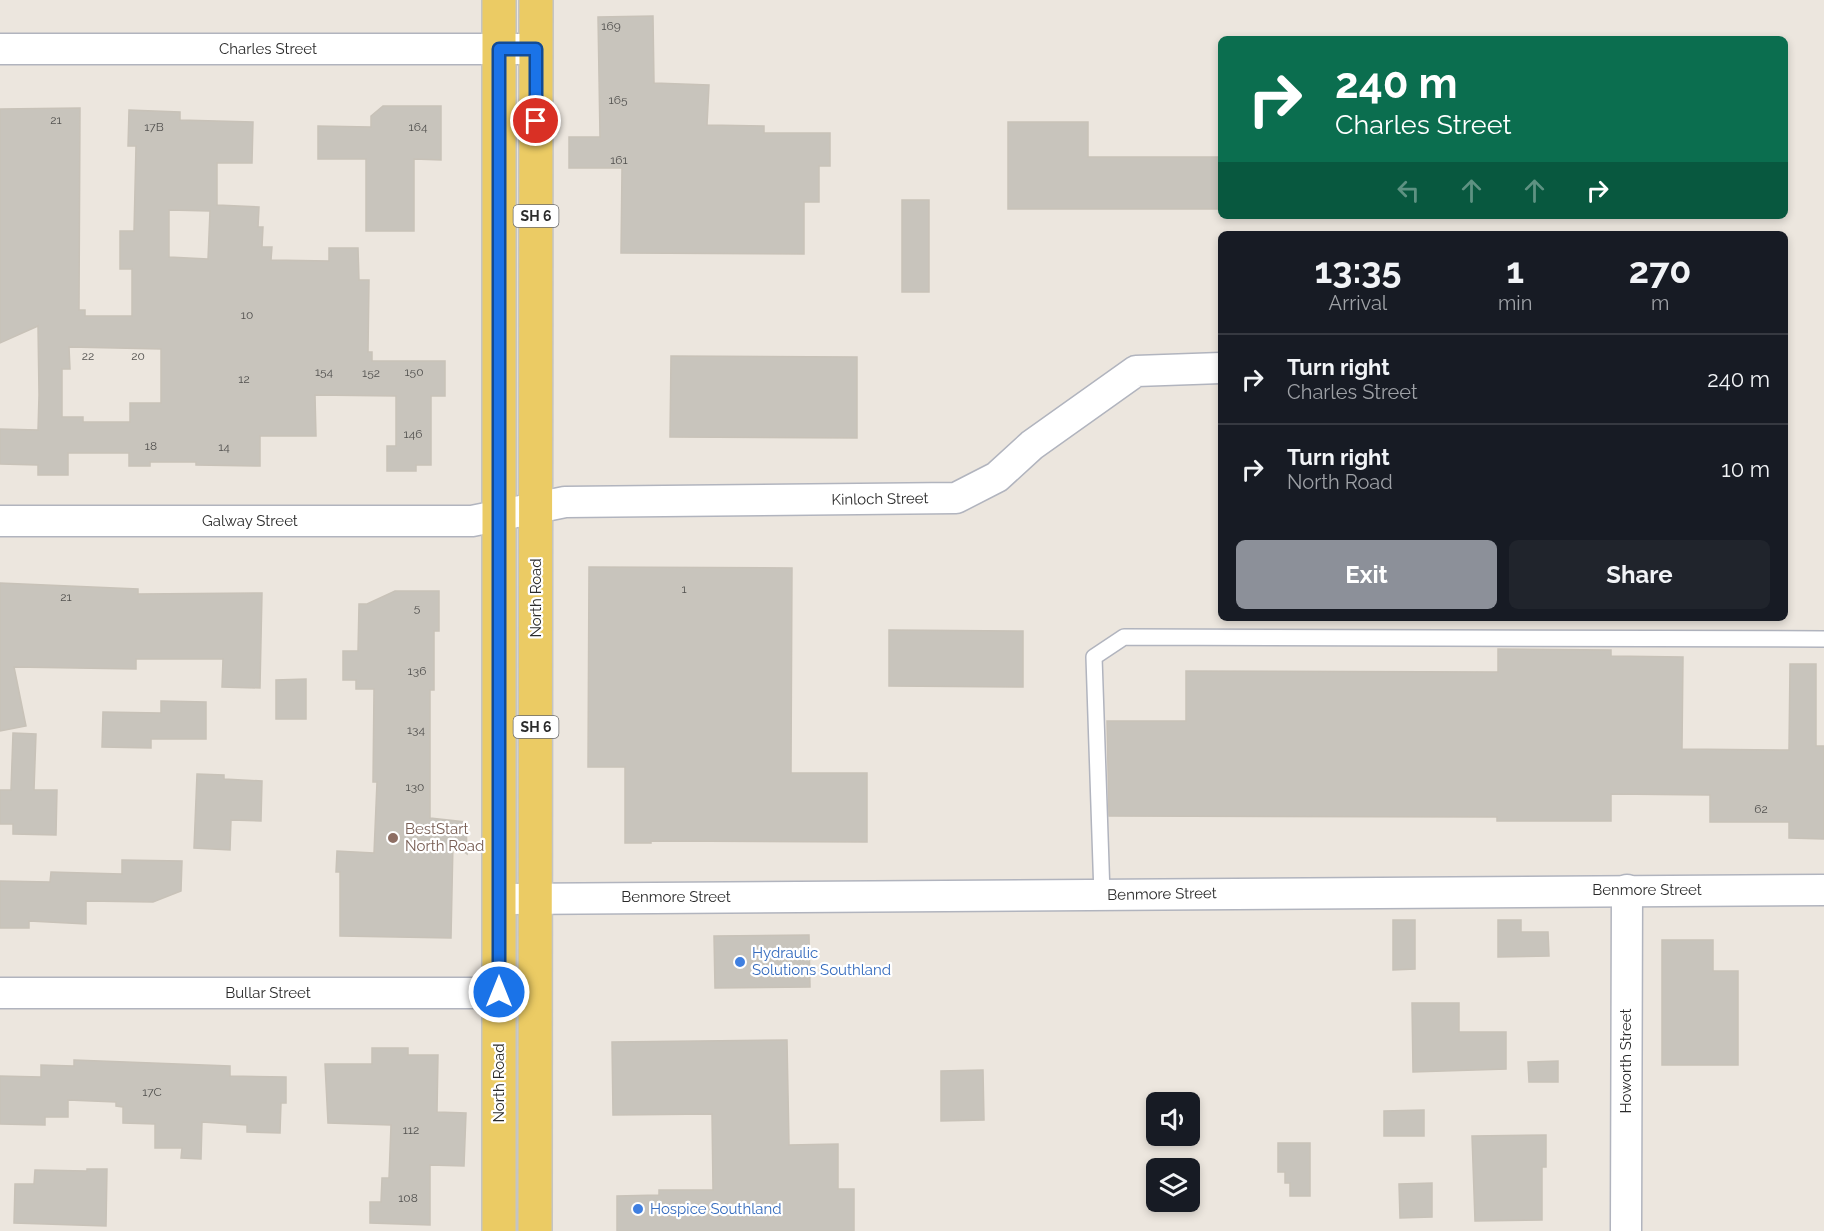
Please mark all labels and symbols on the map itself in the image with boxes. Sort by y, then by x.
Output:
house number: 169 [601,19,621,33]
street label: Charles Street [219,40,317,58]
house number: 165 [609,93,628,107]
pin [510,95,561,146]
house number: 21 [50,113,62,127]
house number: 17B [144,120,164,134]
house number: 164 [409,120,428,134]
house number: 161 [610,153,628,167]
road number: SH 6 [514,205,558,227]
house number: 10 [241,308,253,322]
house number: 22 [82,349,94,363]
house number: 20 [131,349,145,363]
house number: 154 [315,365,334,379]
house number: 150 [404,365,424,379]
house number: 152 [362,366,380,380]
house number: 12 [238,372,250,386]
house number: 146 [404,427,422,441]
house number: 18 [145,439,157,453]
house number: 14 [218,440,230,454]
street label: Kinloch Street [831,489,929,509]
street label: Galway Street [202,512,298,530]
street label: North Road [527,558,545,638]
house number: 1 [681,582,687,596]
house number: 21 [60,590,72,604]
house number: 5 [414,601,421,615]
house number: 136 [408,664,426,678]
road number: SH 6 [514,716,558,738]
house number: 134 [407,723,425,737]
house number: 130 [406,780,424,794]
house number: 62 [1754,802,1768,816]
place label: BestStart North Road [405,820,484,855]
marker: BestStart North Road [386,831,400,845]
street label: Benmore Street [1592,881,1702,899]
street label: Benmore Street [1107,884,1217,904]
street label: Benmore Street [621,888,731,906]
place label: Hydraulic Solutions Southland [752,944,891,979]
marker: Hydraulic Solutions Southland [733,955,747,969]
position arrow [467,960,531,1024]
street label: Bullar Street [225,984,311,1002]
street label: Howorth Street [1617,1009,1635,1113]
street label: North Road [490,1043,508,1123]
house number: 17C [142,1085,162,1099]
house number: 112 [403,1123,419,1137]
house number: 108 [398,1191,418,1205]
place label: Hospice Southland [650,1200,781,1218]
marker: Hospice Southland [631,1202,645,1216]

